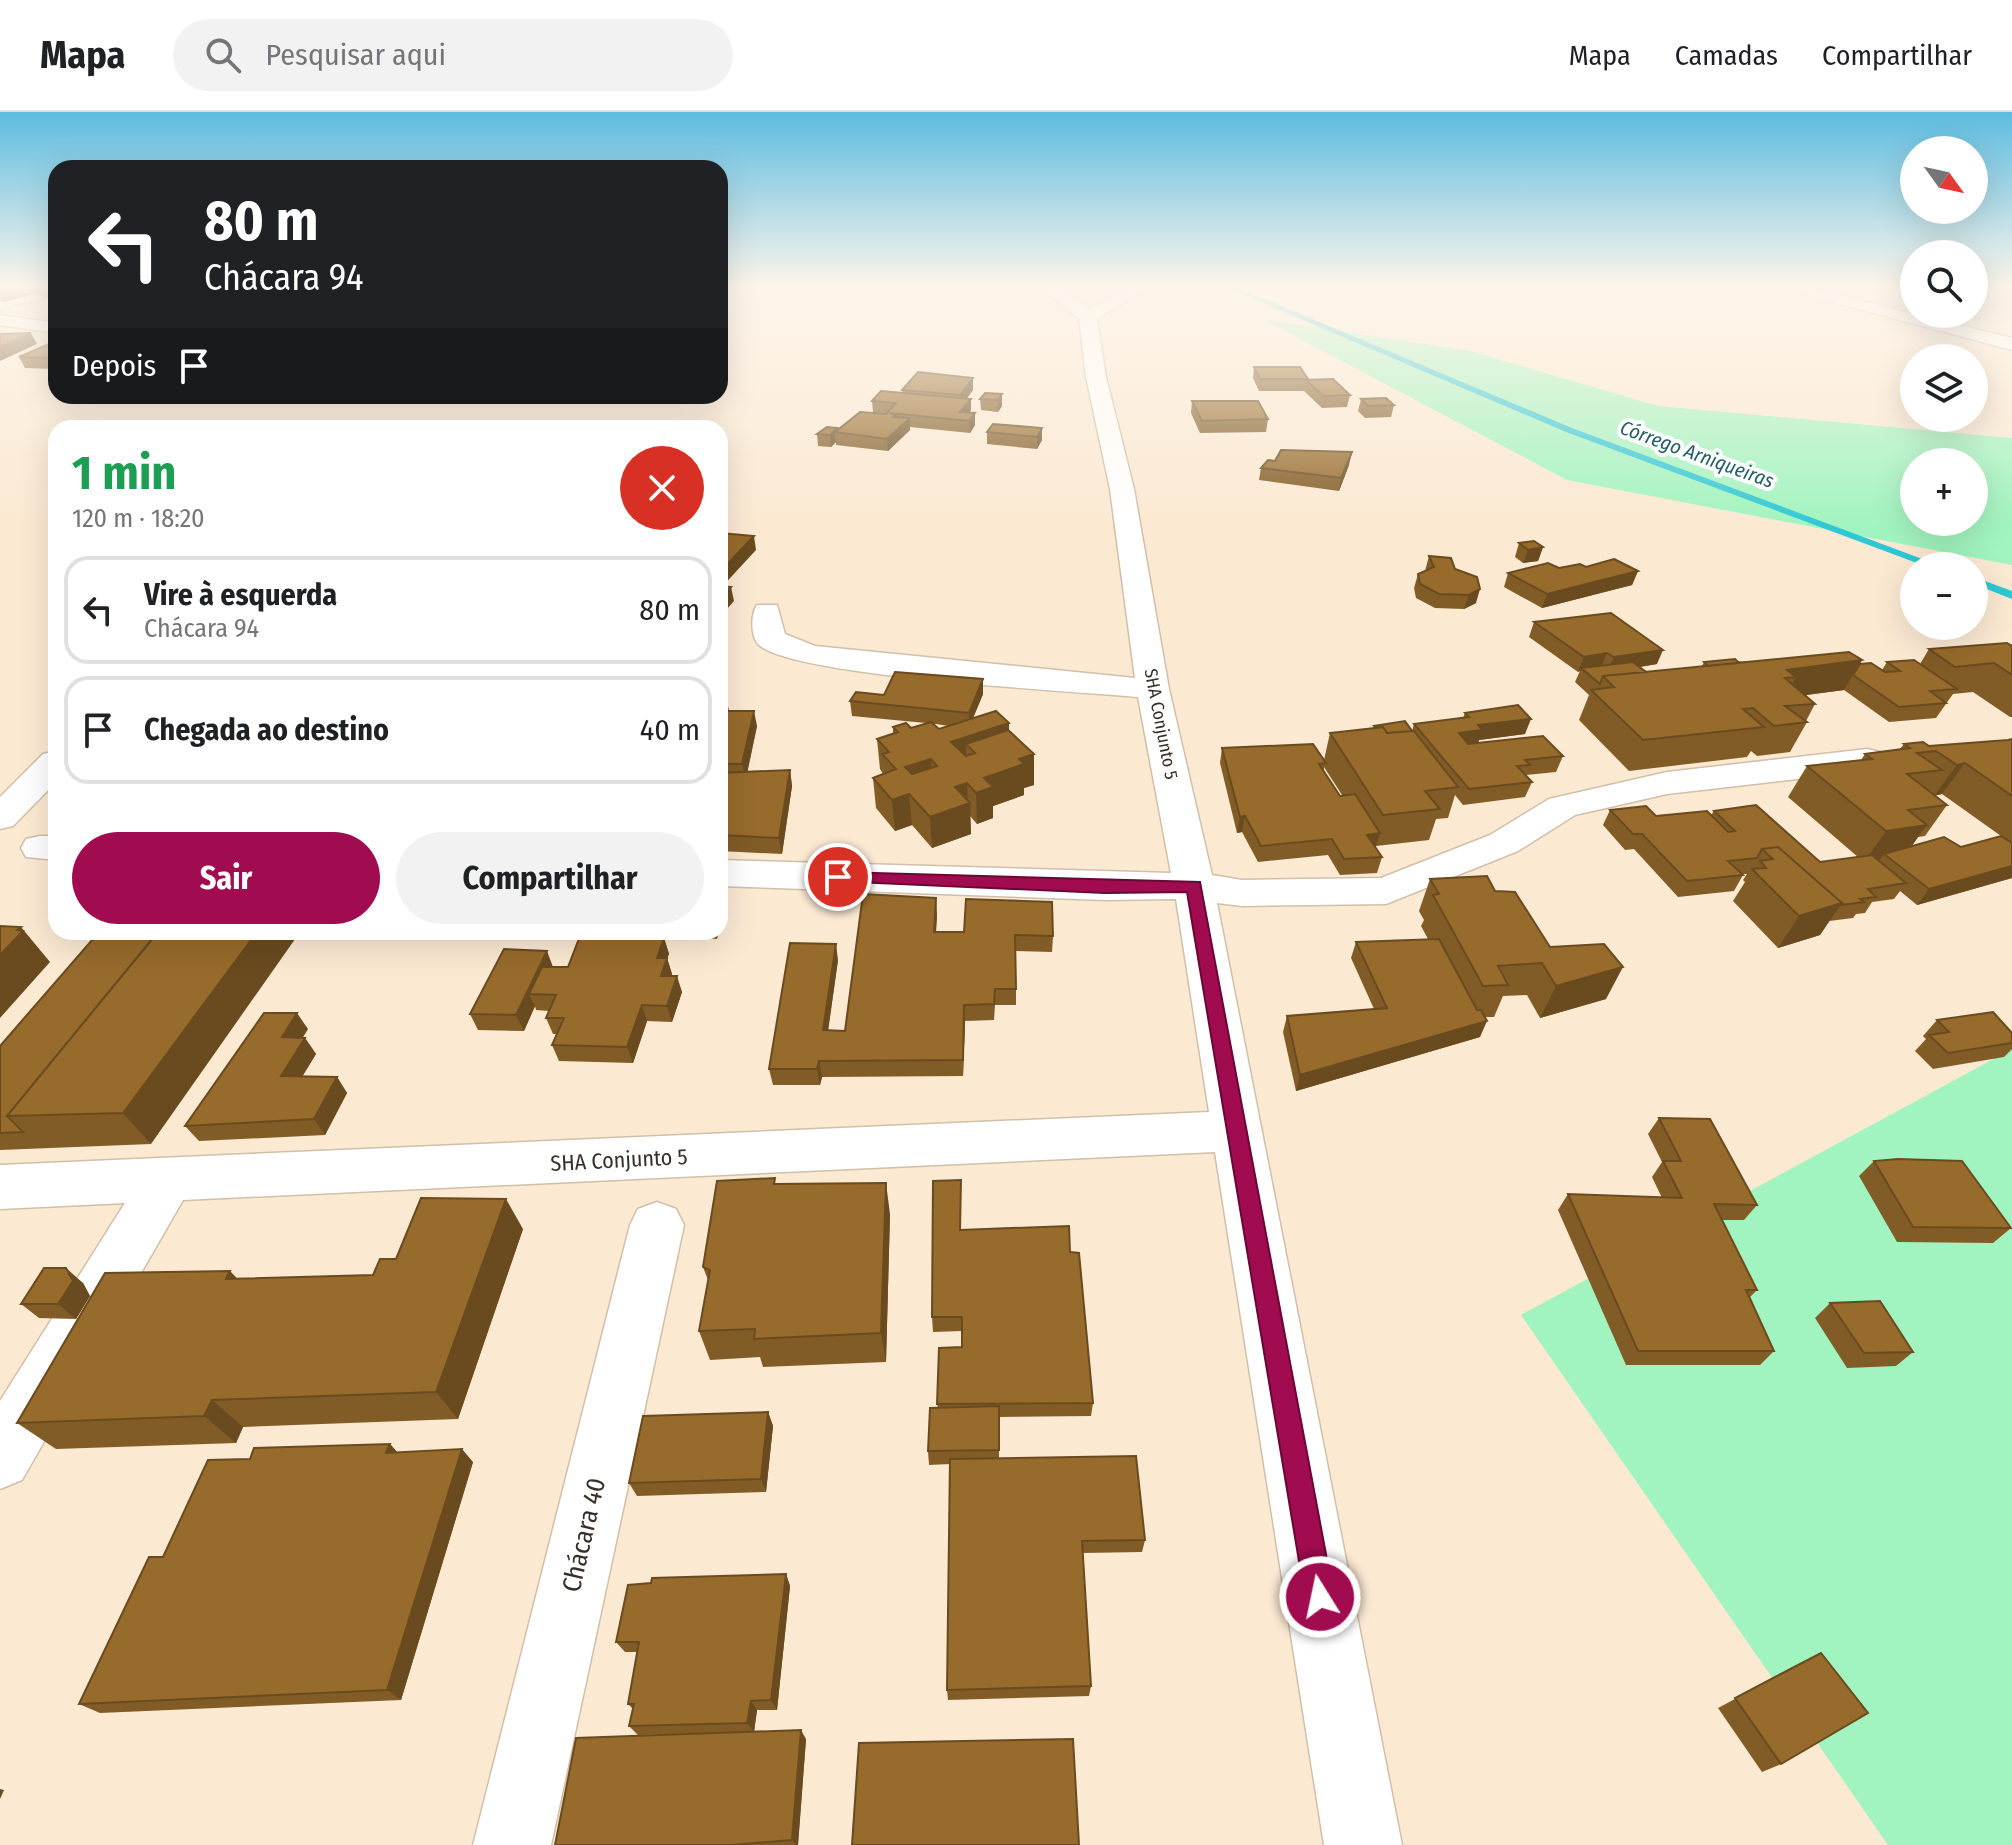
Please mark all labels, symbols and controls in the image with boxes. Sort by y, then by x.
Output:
search box [173,19,733,91]
text: Mapa [40,32,125,78]
icon: search [201,33,245,77]
text: Pesquisar aqui [265,37,446,73]
text: Mapa [1569,39,1631,72]
text: Camadas [1675,39,1778,72]
text: Compartilhar [1822,39,1972,72]
north arrow [1900,136,1988,224]
map controls [1900,136,1988,640]
text: 80 m [204,188,319,255]
icon: left [72,192,176,296]
button: search [1900,240,1988,328]
text: Chácara 94 [204,256,363,300]
icon: arrive [172,344,216,388]
button: layers [1900,344,1988,432]
text: Depois [72,348,156,384]
water label: Córrego Arniqueiras [1617,415,1778,493]
text: 1 min [72,444,177,502]
button: close [620,446,704,530]
button: + [1900,448,1988,536]
text: 120 m · 18:20 [72,503,205,534]
button: − [1900,552,1988,640]
text: Vire à esquerda [144,577,337,613]
icon: left [76,588,120,632]
text: 80 m [639,592,700,628]
text: Chácara 94 [144,613,259,644]
street label: SHA Conjunto 5 [1139,667,1183,781]
icon: arrive [76,708,120,752]
text: Chegada ao destino [144,712,389,748]
text: 40 m [640,712,700,748]
button: Sair [72,832,380,924]
button: Compartilhar [396,832,704,924]
pin [804,843,872,911]
icon: arrive [816,855,860,899]
street label: SHA Conjunto 5 [550,1143,688,1177]
street label: Chácara 40 [556,1475,612,1595]
position arrow [1278,1555,1362,1639]

